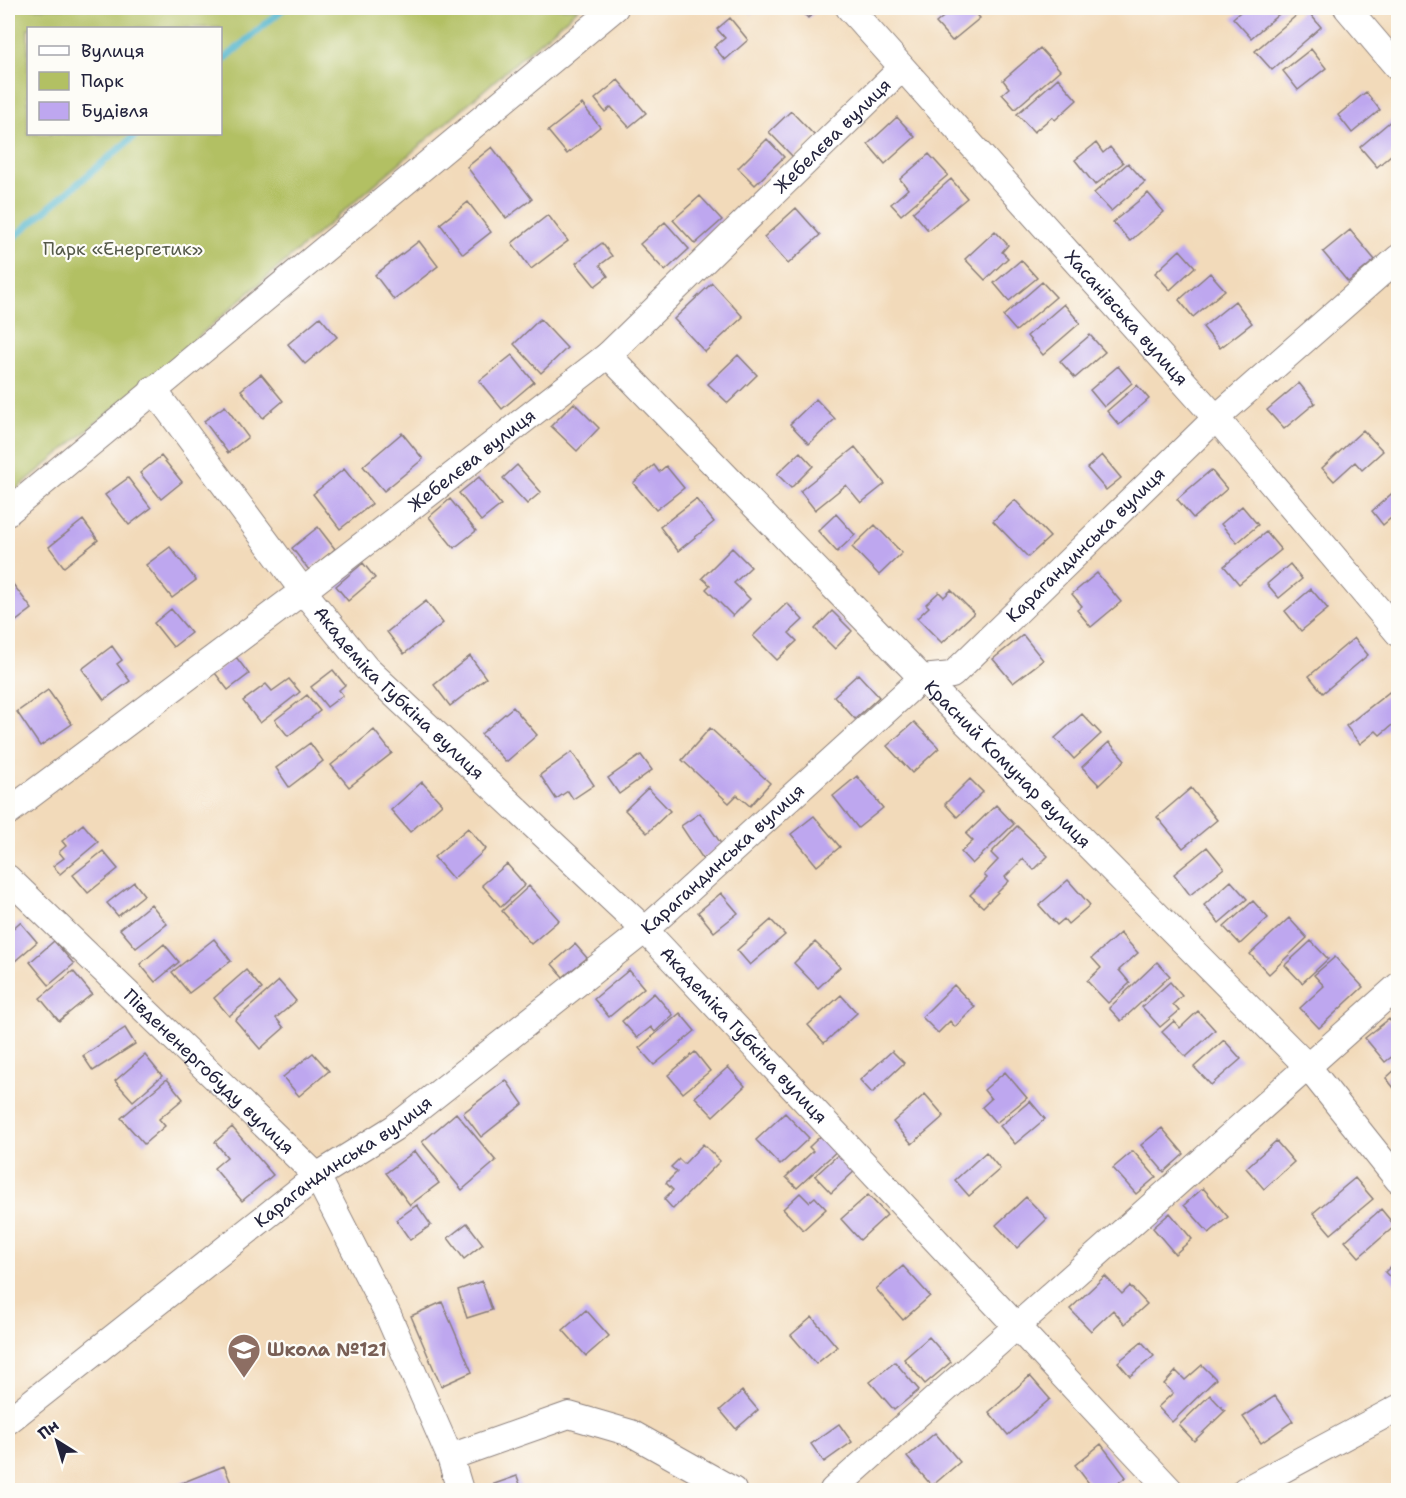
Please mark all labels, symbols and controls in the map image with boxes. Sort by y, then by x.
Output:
legend [27,27,222,135]
text: Вулиця [81,39,145,63]
text: Парк [81,69,124,93]
street label: Жебелєва вулиця [769,73,896,199]
text: Будівля [81,99,149,123]
park label: Парк «Енергетик» [43,237,203,261]
street label: Хасанівська вулиця [1059,245,1194,391]
street label: Жебелєва вулиця [403,403,540,517]
street label: Карагандинська вулиця [1001,462,1170,628]
street label: Академіка Губкіна вулиця [308,601,489,785]
street label: Красний Комунар вулиця [919,675,1096,854]
street label: Карагандинська вулиця [636,779,810,940]
street label: Академіка Губкіна вулиця [655,941,833,1129]
street label: Південенергобуду вулиця [118,984,299,1160]
street label: Карагандинська вулиця [249,1090,437,1233]
school or university icon: Школа №121 [226,1332,262,1379]
place label: Школа №121 [267,1338,387,1362]
north arrow [27,1411,87,1471]
text: Пн [34,1415,63,1444]

